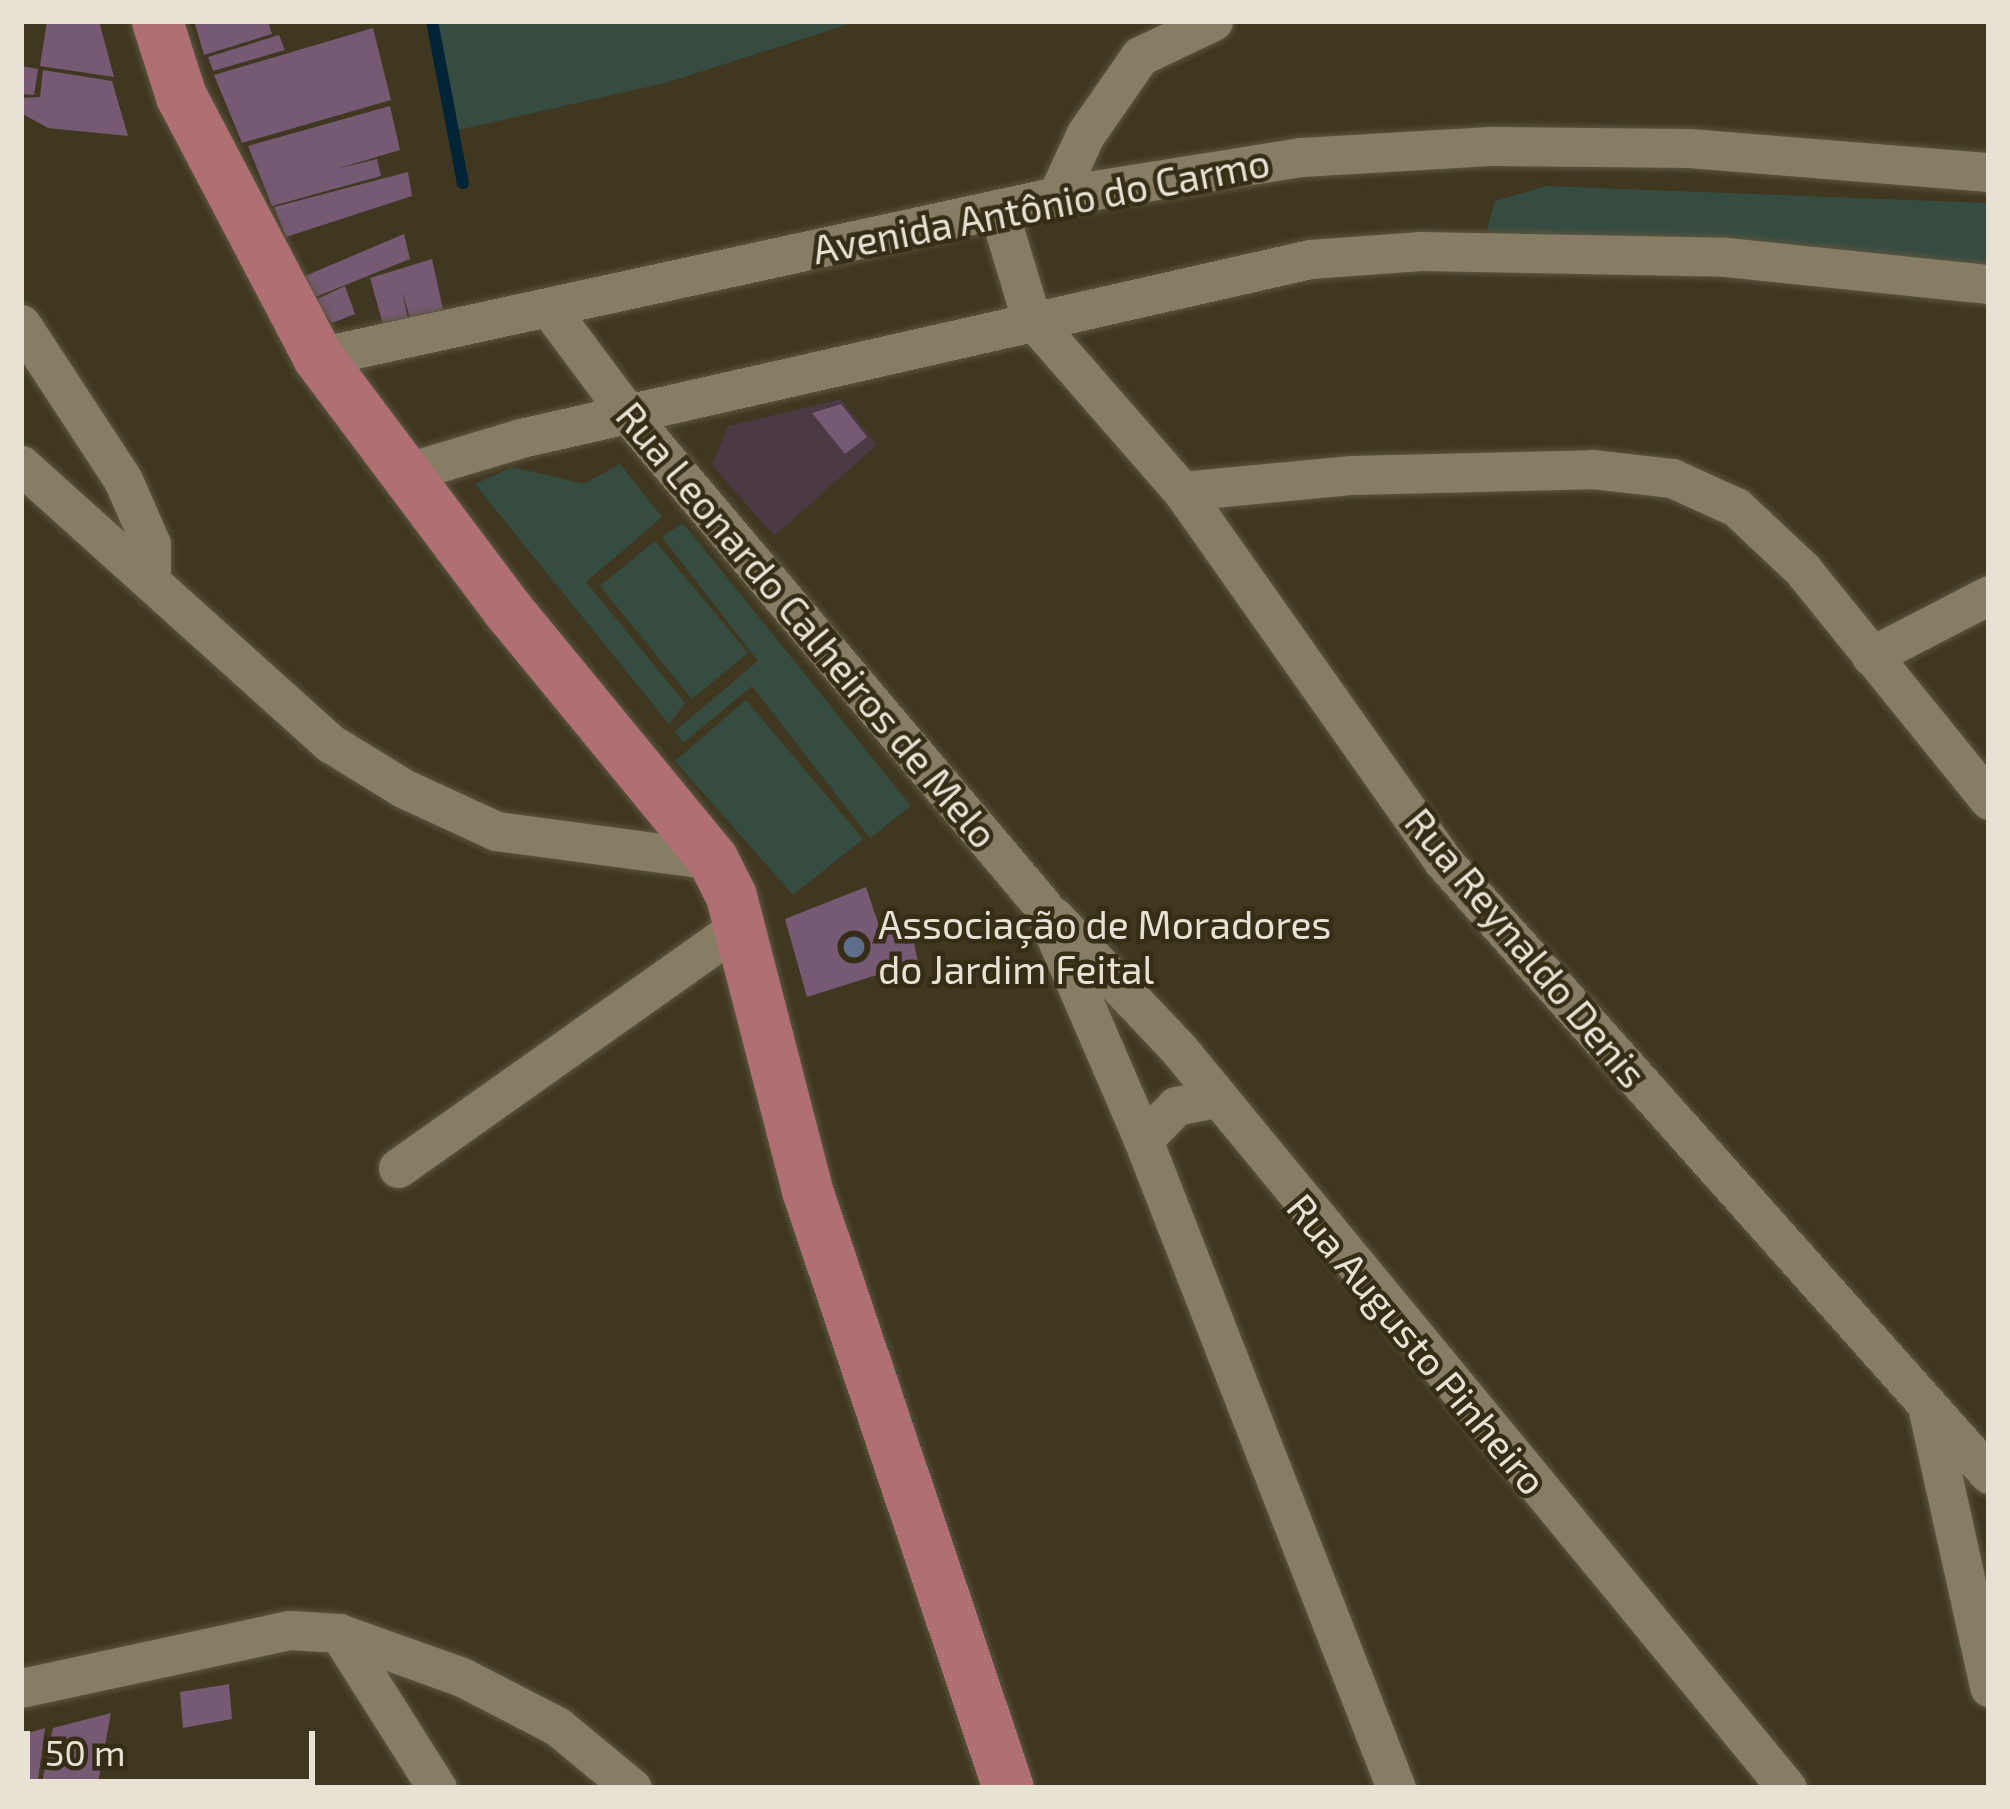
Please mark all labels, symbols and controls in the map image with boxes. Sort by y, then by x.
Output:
street label: Avenida Antônio do Carmo [808,139,1274,273]
street label: Rua Leonardo Calheiros de Melo [607,393,1007,857]
street label: Rua Reynaldo Denis [1396,799,1656,1097]
place label: Associação de Moradores do Jardim Feital [878,902,1331,993]
marker: Associação de Moradores do Jardim Feital [841,934,867,960]
street label: Rua Augusto Pinheiro [1277,1184,1557,1504]
scale bar [30,1707,321,1781]
text: 50 m [45,1730,126,1773]

